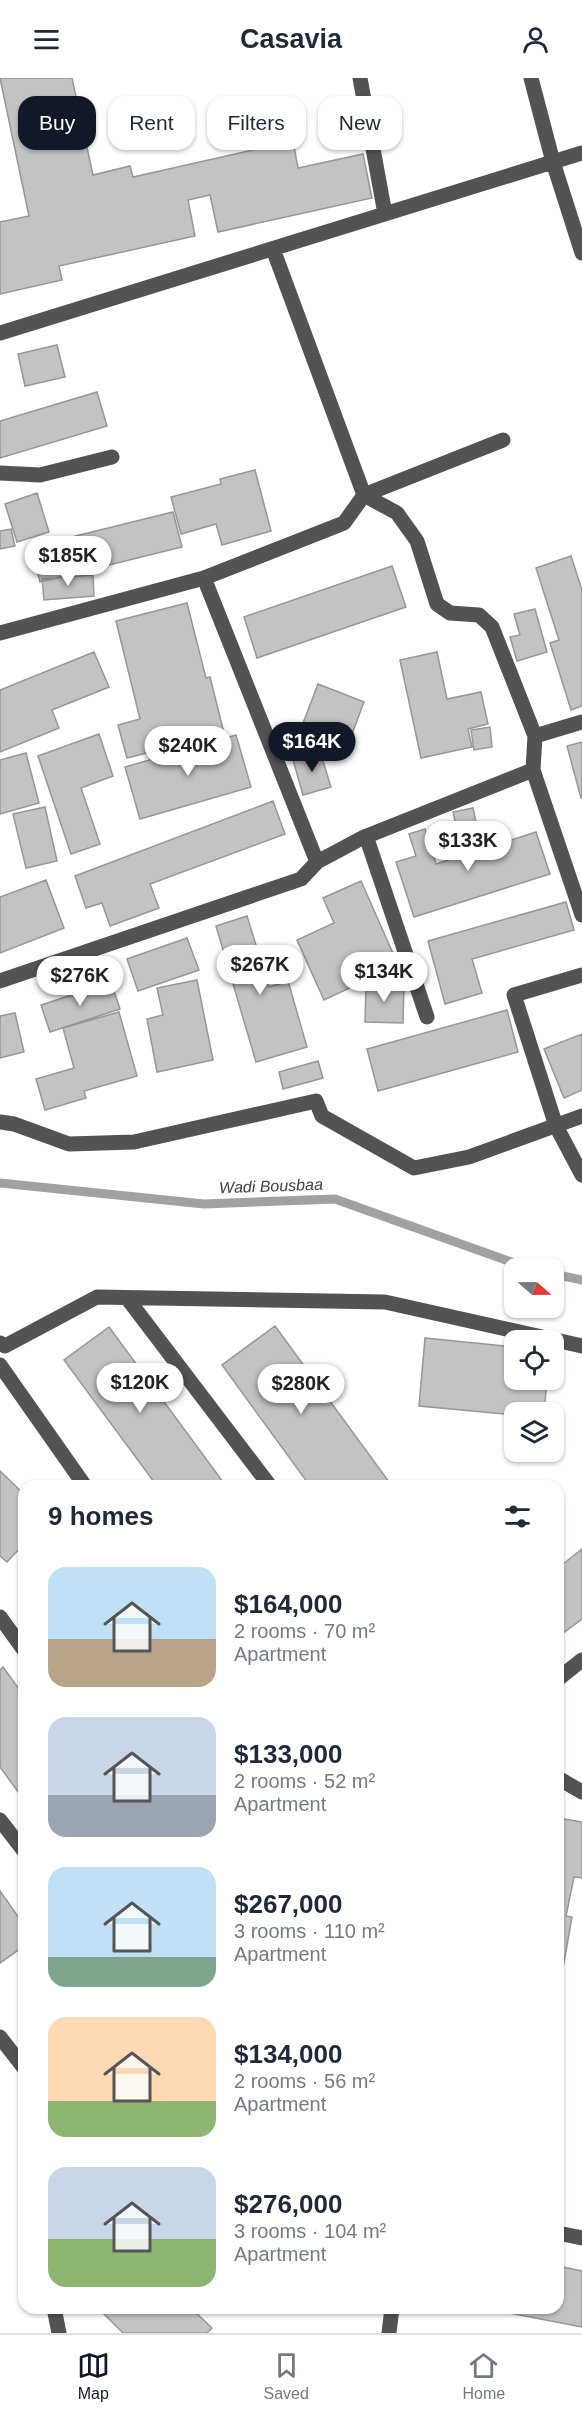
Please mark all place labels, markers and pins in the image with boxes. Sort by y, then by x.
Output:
pin: $185K [26,536,110,587]
pin: $164K [270,722,354,773]
pin: $240K [146,726,230,777]
pin: $133K [426,821,510,872]
pin: $267K [218,945,302,996]
pin: $134K [342,952,426,1003]
pin: $276K [38,956,122,1007]
pin: $120K [98,1363,182,1414]
pin: $280K [259,1364,343,1415]

